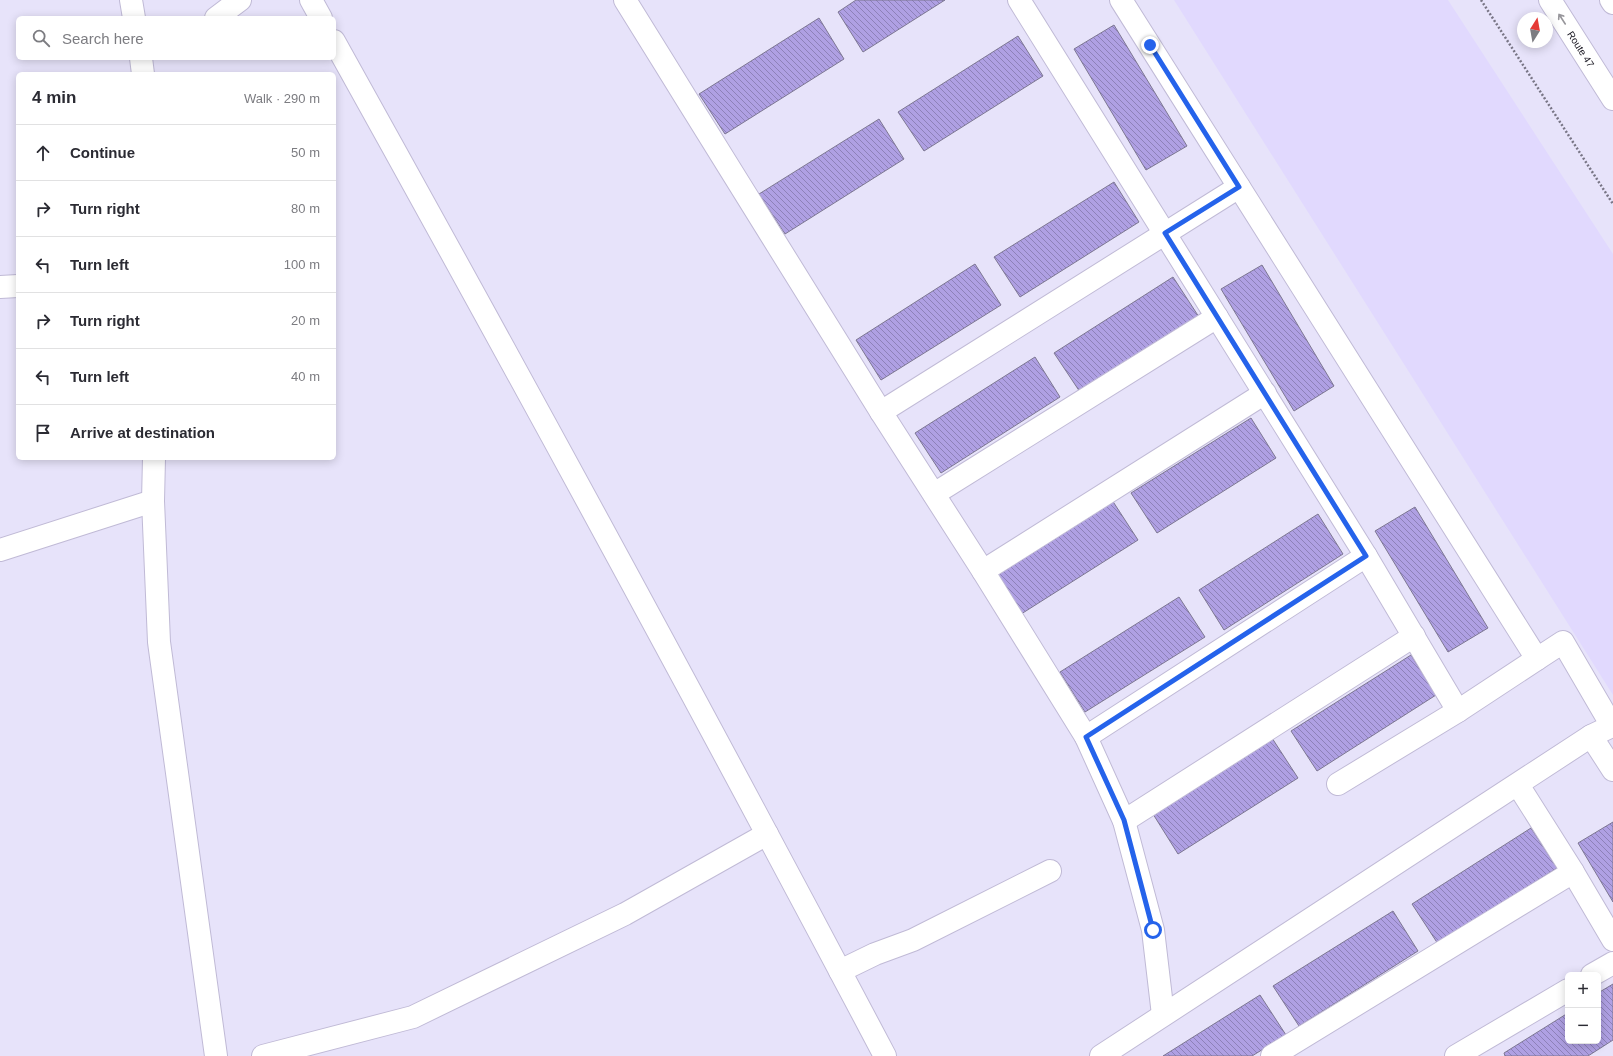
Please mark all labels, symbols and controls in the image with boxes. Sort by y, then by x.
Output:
north arrow [1517,12,1553,48]
one-way arrow [1557,13,1565,25]
search box [16,16,336,60]
icon: search [30,27,52,49]
street label: Route 47 [1566,29,1597,69]
text: Search here [62,30,144,47]
route end [1141,36,1159,54]
text: 4 min [32,88,76,107]
text: Walk · 290 m [244,91,320,106]
icon: ahead [32,142,54,164]
text: Continue [70,144,135,161]
text: 50 m [291,145,320,160]
icon: right [32,198,54,220]
text: Turn right [70,200,140,217]
text: 80 m [291,201,320,216]
icon: left [32,254,54,276]
text: Turn left [70,256,129,273]
text: 100 m [284,257,320,272]
icon: right [32,310,54,332]
text: Turn right [70,312,140,329]
text: 20 m [291,313,320,328]
icon: left [32,366,54,388]
text: Turn left [70,368,129,385]
text: 40 m [291,369,320,384]
icon: arrive [32,422,54,444]
text: Arrive at destination [70,424,215,441]
route start [1144,921,1162,939]
map controls [1565,972,1601,1044]
button: + [1565,972,1601,1008]
button: − [1565,1008,1601,1044]

